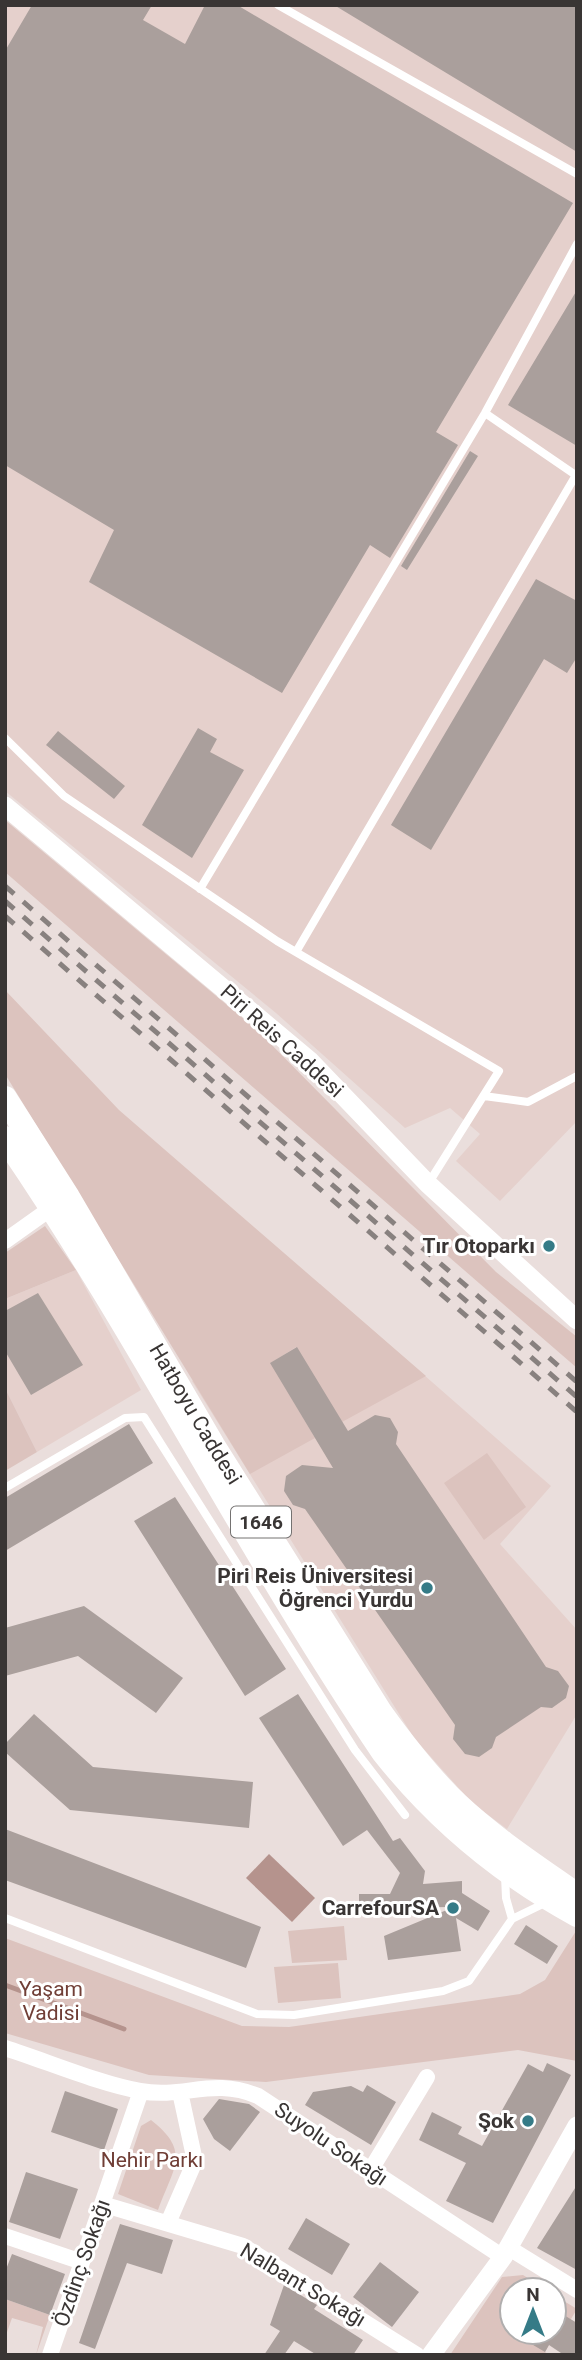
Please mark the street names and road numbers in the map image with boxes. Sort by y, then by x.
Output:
street label: Piri Reis Caddesi [216,980,348,1102]
street label: Hatboyu Caddesi [144,1339,247,1489]
road number: 1646 [231,1506,291,1538]
street label: Suyolu Sokağı [270,2097,392,2191]
street label: Özdinç Sokağı [49,2196,115,2330]
street label: Nalbant Sokağı [236,2238,370,2332]

